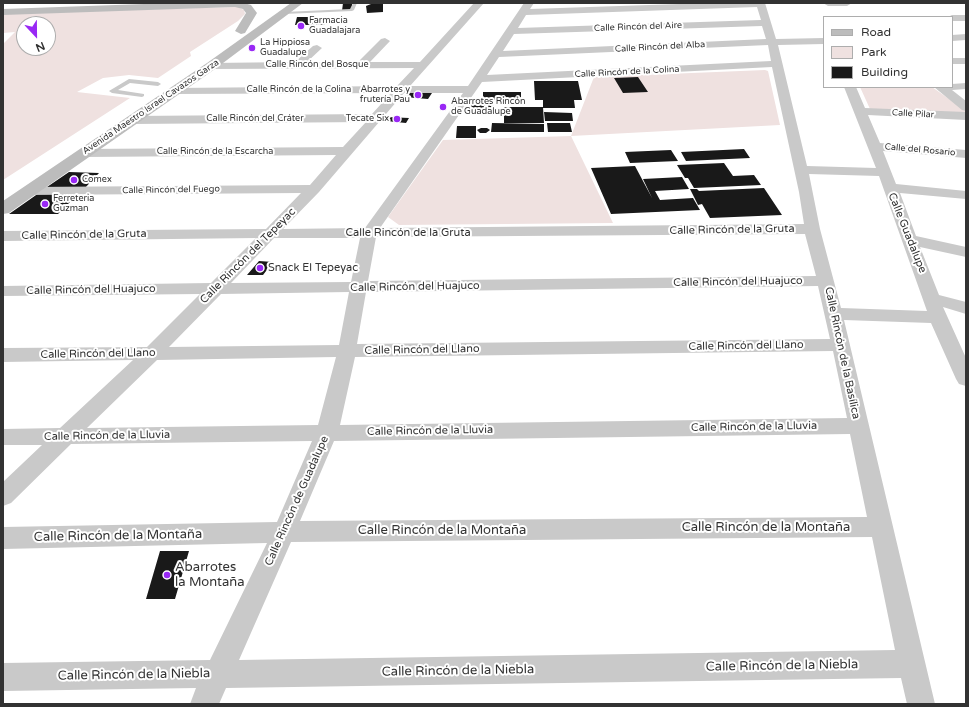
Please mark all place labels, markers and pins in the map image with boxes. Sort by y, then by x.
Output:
place label: Farmacia Guadalajara [309,16,360,37]
marker: Farmacia Guadalajara [296,21,306,31]
place label: La Hippiosa Guadalupe [260,38,310,59]
marker: La Hippiosa Guadalupe [247,43,257,53]
place label: Abarrotes y frutería Pau [360,85,410,106]
marker: Abarrotes y frutería Pau [413,90,423,100]
place label: Abarrotes Rincón de Guadalupe [451,97,526,118]
marker: Abarrotes Rincón de Guadalupe [438,102,448,112]
place label: Tecate Six [346,114,389,124]
marker: Tecate Six [392,114,402,124]
marker: Comex [69,175,79,185]
place label: Comex [82,175,112,185]
place label: Ferreteria Guzman [53,194,94,215]
marker: Ferreteria Guzman [40,199,50,209]
place label: Snack El Tepeyac [268,261,358,275]
marker: Snack El Tepeyac [255,263,265,273]
place label: Abarrotes la Montaña [175,560,244,591]
marker: Abarrotes la Montaña [162,570,172,580]

